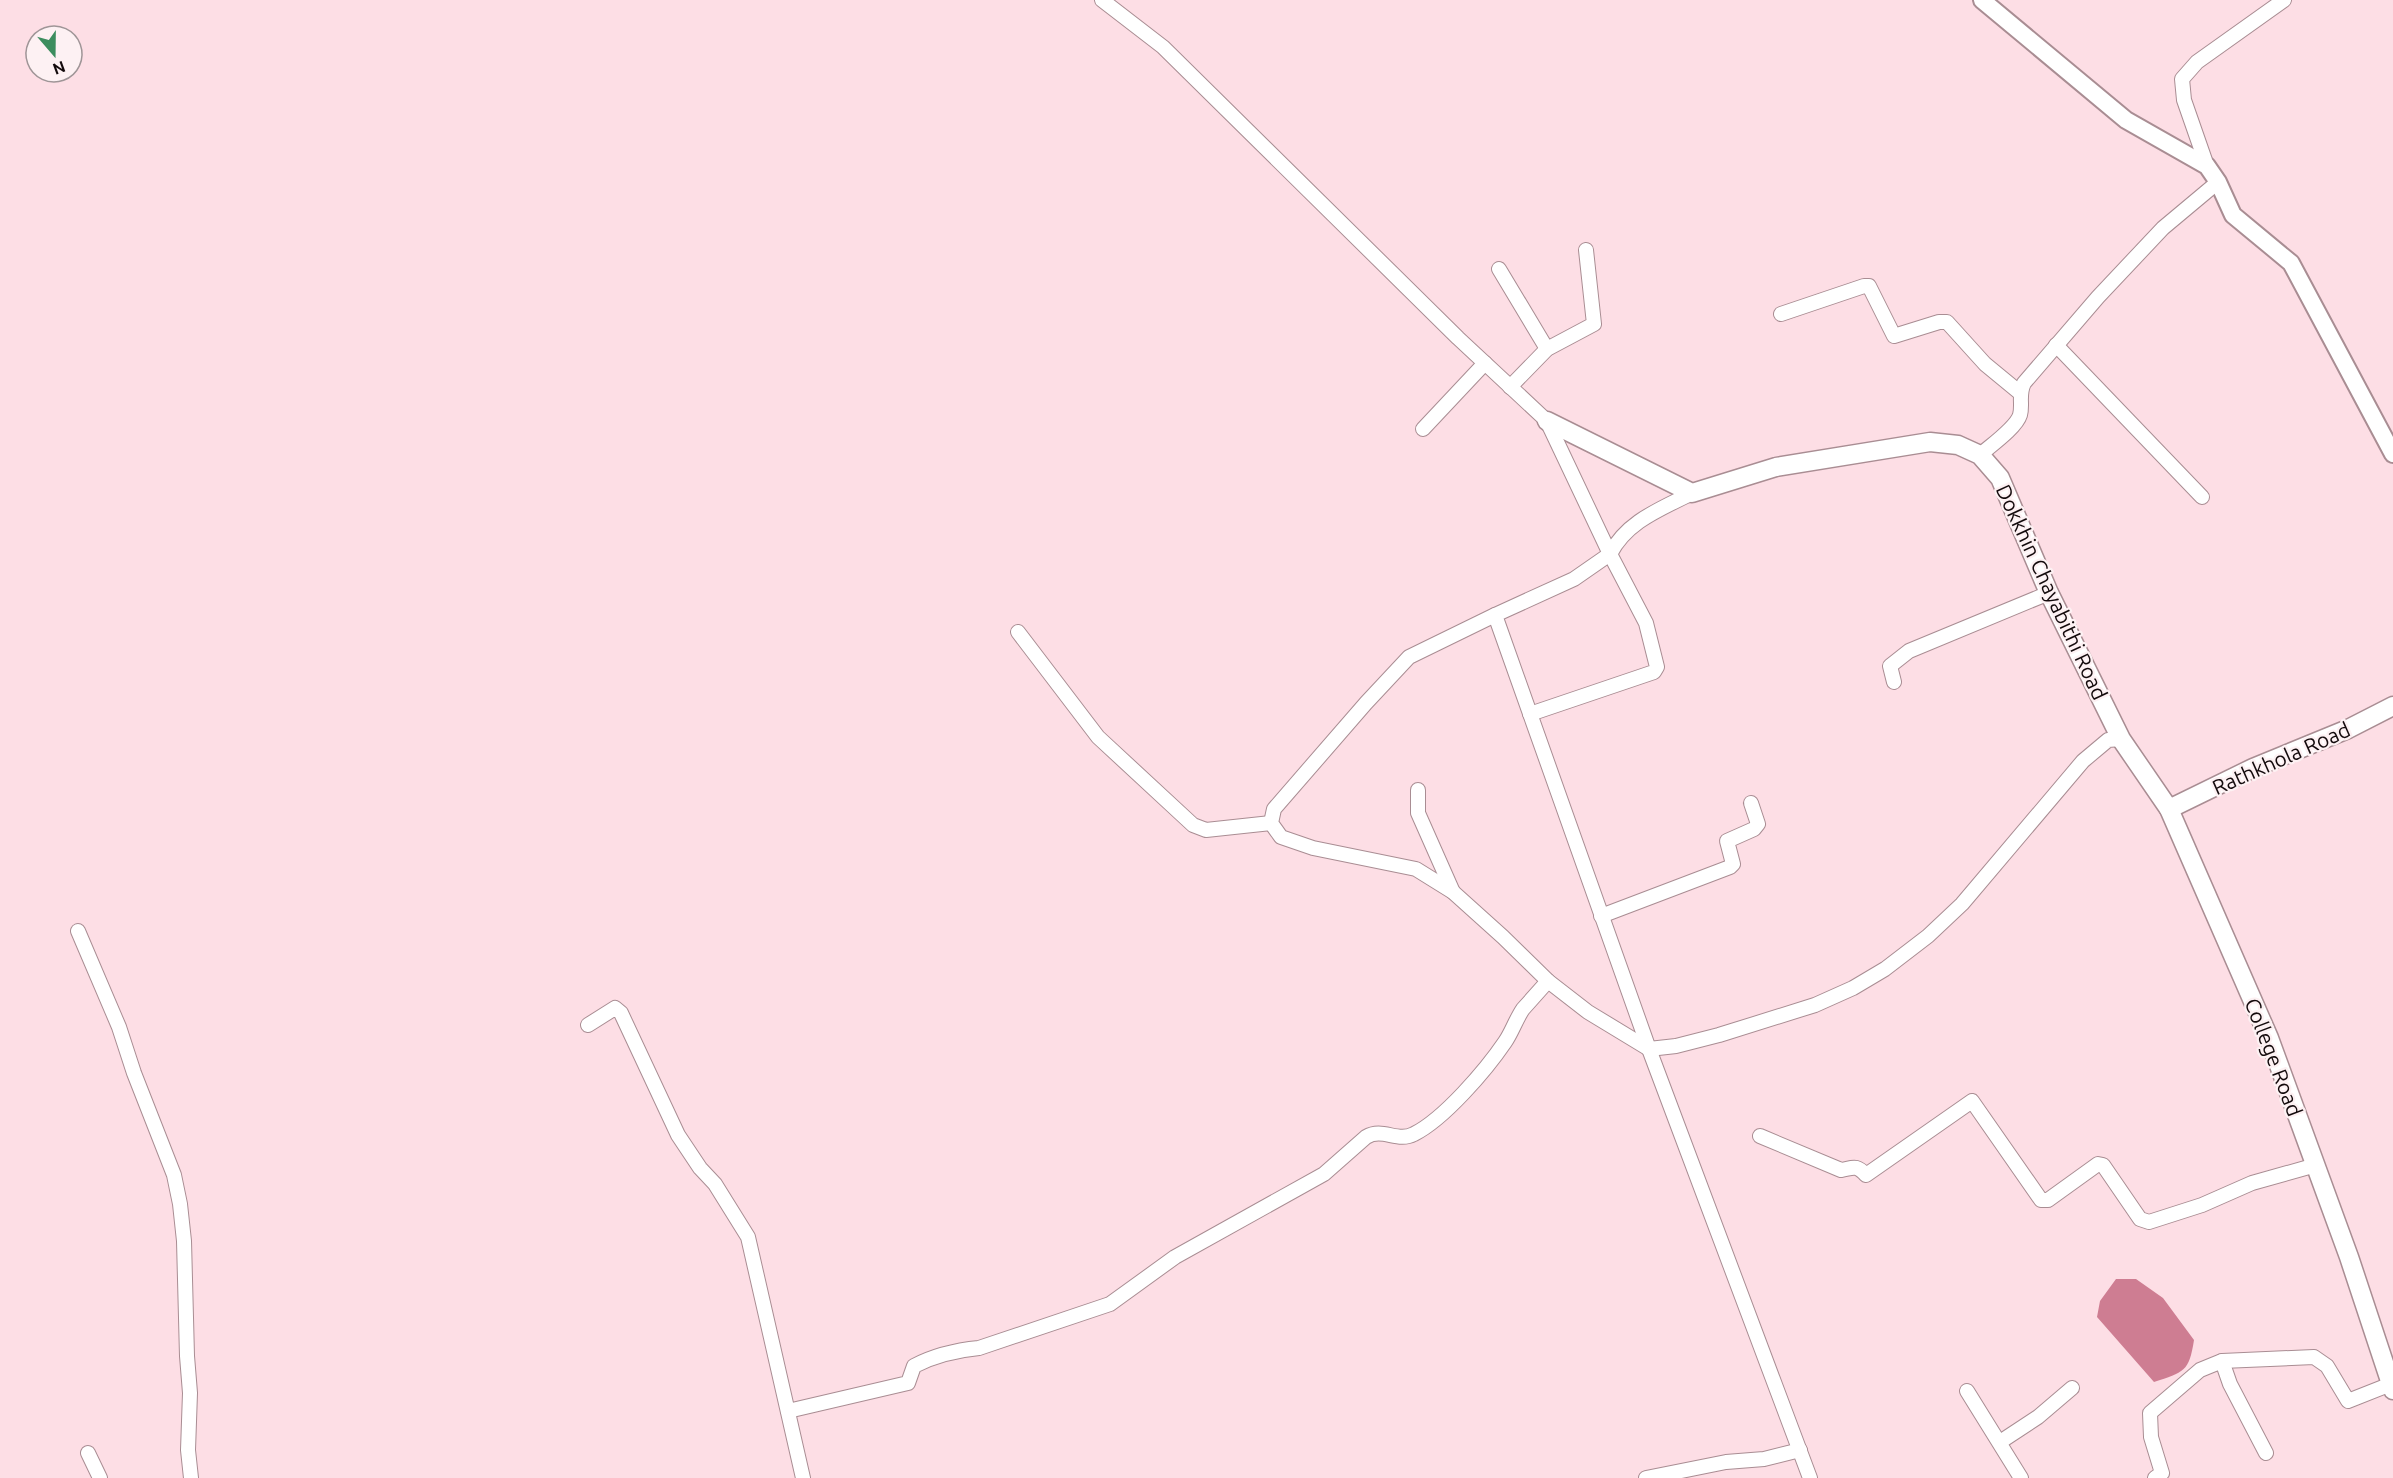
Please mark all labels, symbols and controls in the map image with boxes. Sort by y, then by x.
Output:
north arrow [24,24,84,84]
text: N [50,58,68,79]
street label: Dokkhin Chayabithi Road [1992,481,2112,703]
street label: Rathkhola Road [2208,717,2354,799]
street label: College Road [2240,995,2308,1119]

